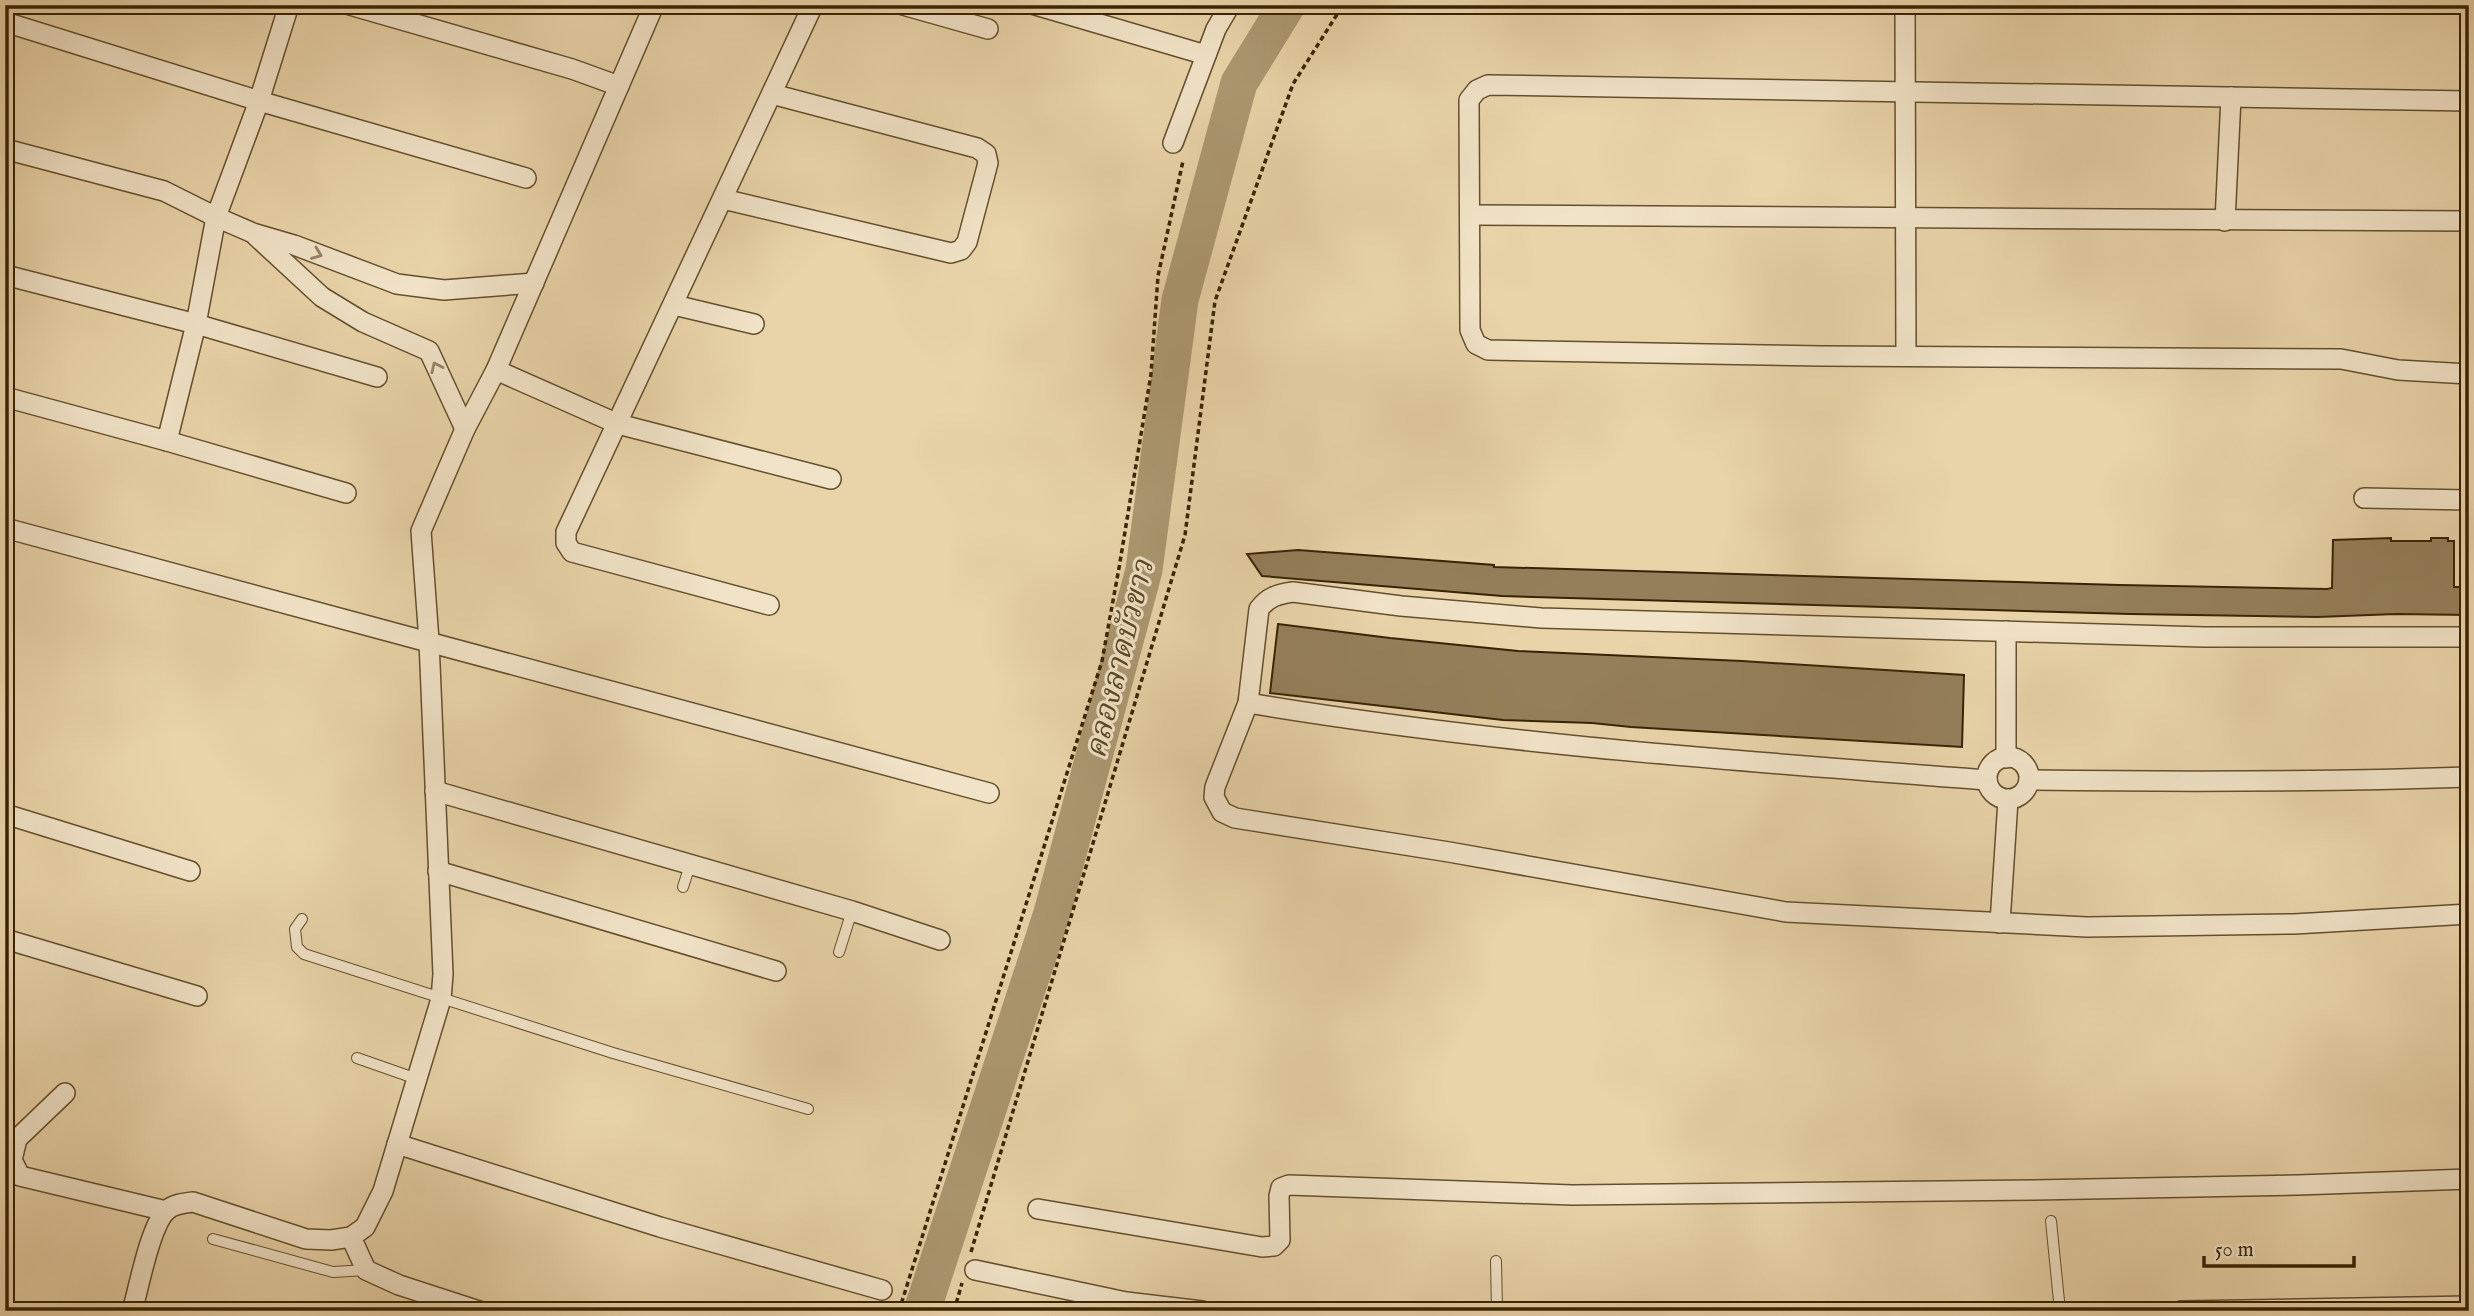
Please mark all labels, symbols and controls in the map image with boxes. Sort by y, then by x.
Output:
one-way arrow [311,246,323,260]
one-way arrow [431,362,445,375]
water label: คลองลาดบัวขาว [1078,555,1164,763]
scale bar [2204,1225,2355,1269]
text: 50 m [2215,1237,2254,1264]

